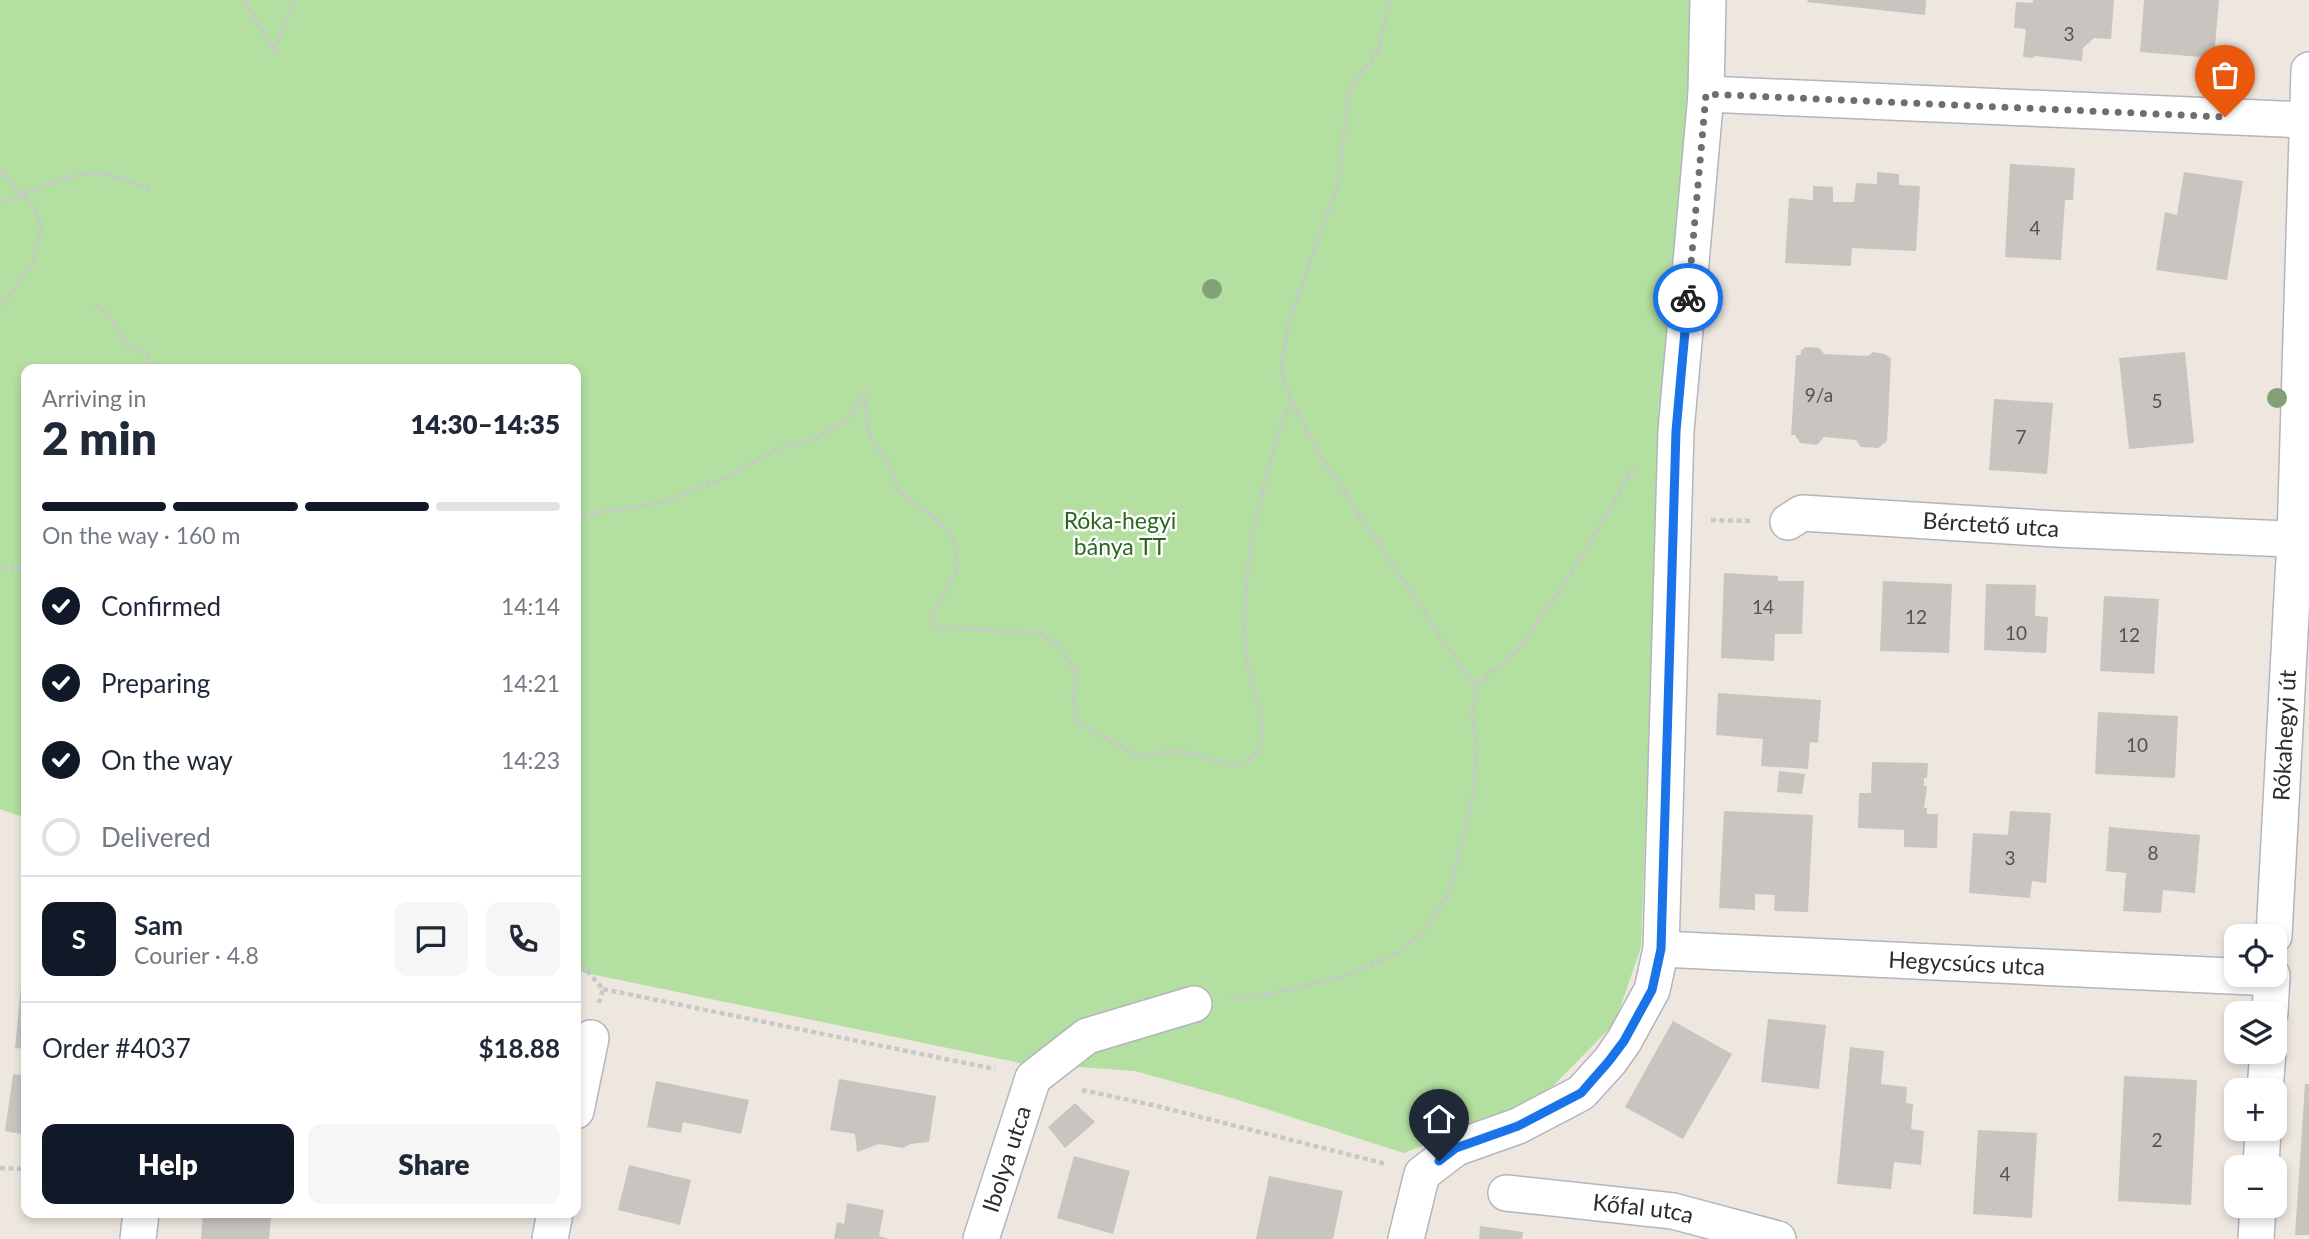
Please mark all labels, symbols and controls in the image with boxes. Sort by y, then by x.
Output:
house number: 3 [2063,22,2075,45]
pin [2195,45,2255,117]
icon: bag [2206,56,2244,94]
house number: 4 [2029,216,2041,239]
courier [1653,263,1723,333]
icon: bike [1669,279,1707,317]
house number: 9/a [1805,383,1833,406]
text: Arriving in [42,384,146,412]
house number: 5 [2151,389,2163,412]
text: 14:30–14:35 [410,408,560,440]
text: 2 min [42,410,157,465]
house number: 7 [2015,425,2027,448]
park label: Róka-hegyi bánya TT [1064,506,1176,560]
street label: Bérctető utca [1922,506,2060,542]
text: On the way · 160 m [42,521,241,549]
icon: check [42,587,80,625]
text: Confirmed [101,590,221,622]
text: 14:14 [501,592,560,620]
house number: 14 [1752,595,1774,618]
house number: 12 [1905,605,1927,628]
house number: 10 [2005,621,2027,644]
house number: 12 [2118,623,2140,646]
icon: check [42,664,80,702]
text: Preparing [101,667,210,699]
street label: Rókahegyi út [2266,668,2301,801]
text: 14:21 [501,669,560,697]
house number: 10 [2126,733,2148,756]
icon: check [42,741,80,779]
text: On the way [101,744,233,776]
text: 14:23 [501,746,560,774]
text: Delivered [101,821,211,853]
house number: 8 [2147,841,2159,864]
house number: 3 [2004,846,2016,869]
button: chat [394,902,468,976]
button: phone [486,902,560,976]
text: Sam [134,909,183,941]
text: S [72,923,86,955]
map controls [2224,924,2287,1218]
button: locate [2224,924,2287,987]
text: Courier · 4.8 [134,941,259,969]
street label: Hegycsúcs utca [1888,945,2046,980]
button: layers [2224,1001,2287,1064]
text: Order #4037 [42,1032,191,1064]
text: $18.88 [478,1032,560,1064]
button: + [2224,1078,2287,1141]
pin [1409,1089,1469,1161]
icon: home [1420,1100,1458,1138]
street label: Ibolya utca [976,1102,1036,1215]
button: Help [42,1124,294,1204]
button: Share [308,1124,560,1204]
house number: 2 [2151,1128,2163,1151]
button: − [2224,1155,2287,1218]
house number: 4 [1999,1162,2011,1185]
street label: Kőfal utca [1591,1187,1697,1229]

